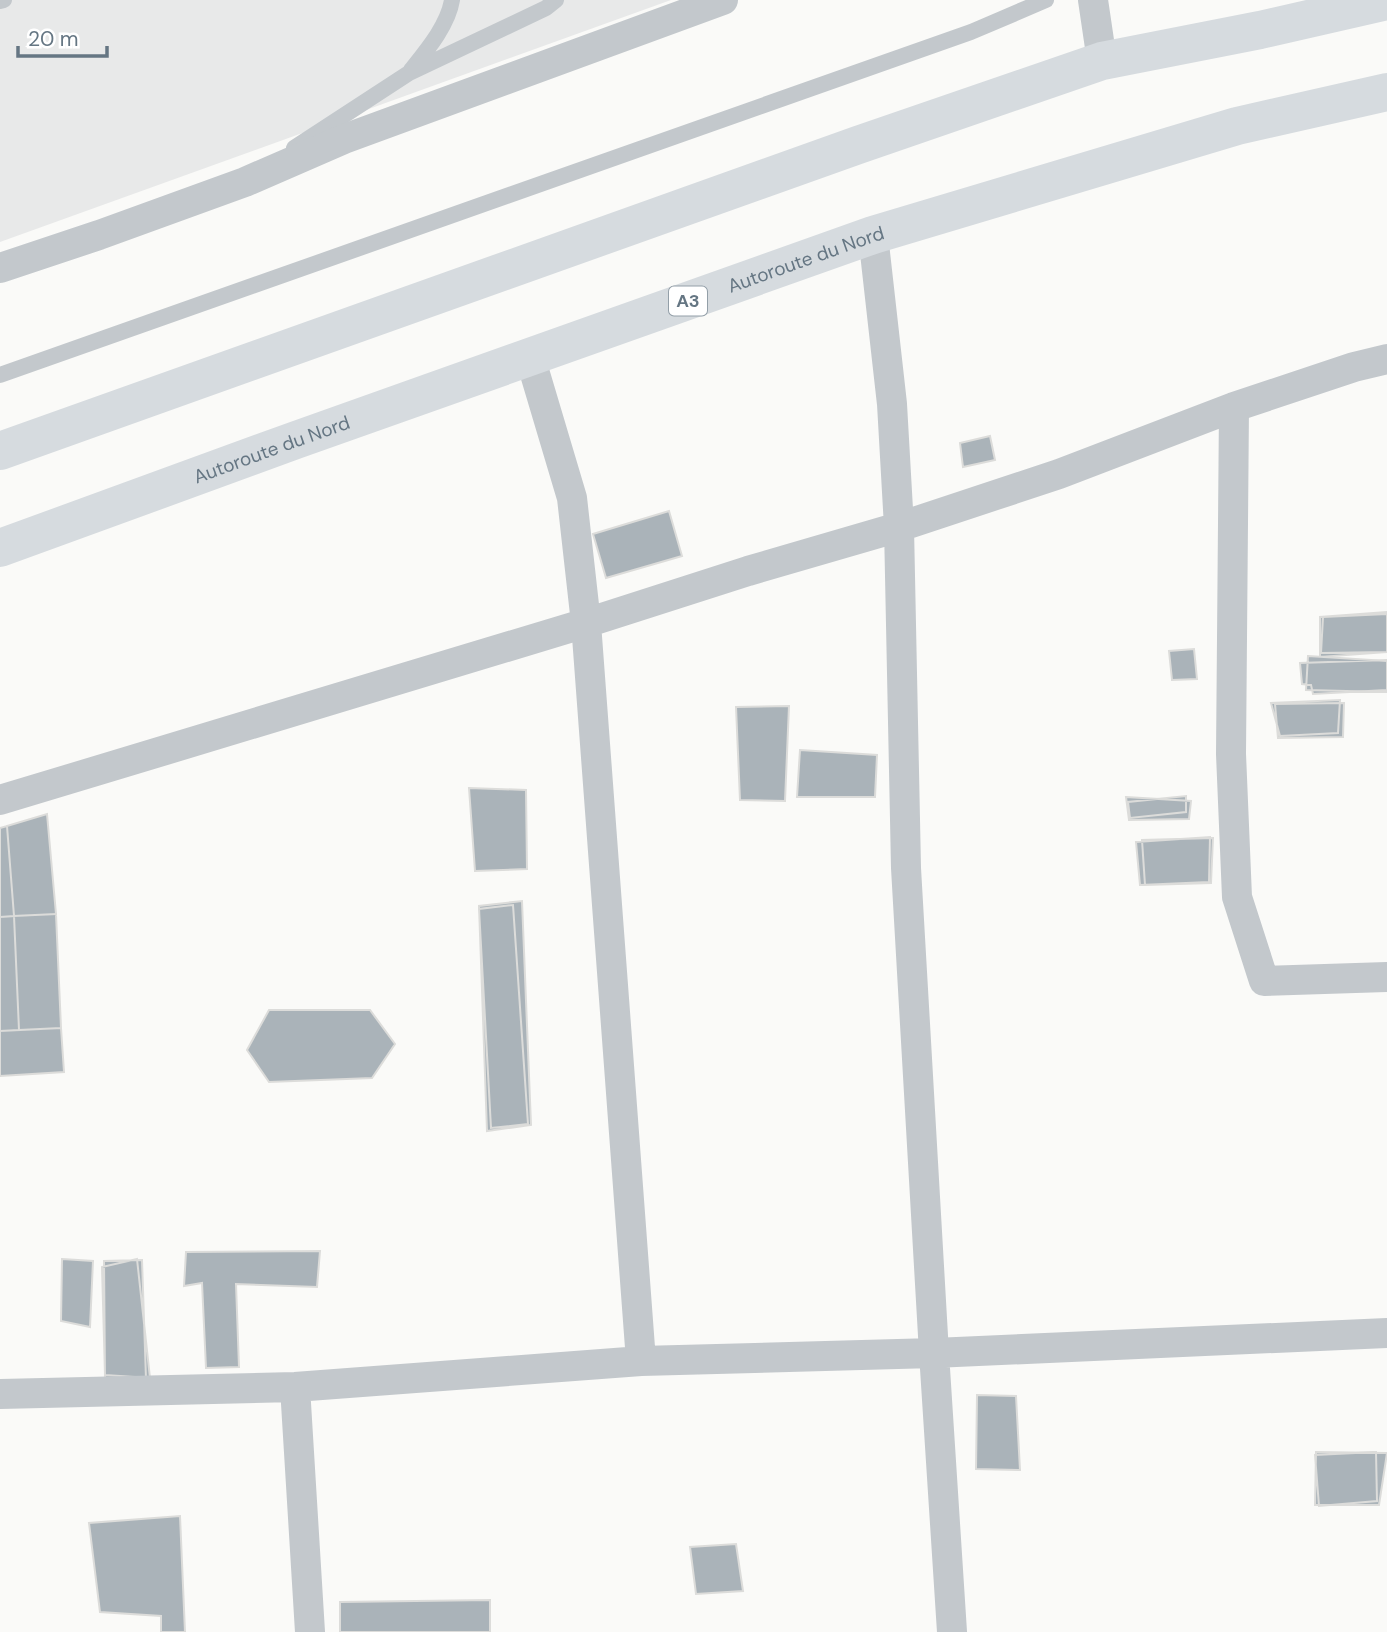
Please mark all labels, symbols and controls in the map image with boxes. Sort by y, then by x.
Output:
scale bar [18,14,107,58]
text: 20 m [28,25,79,53]
street label: Autoroute du Nord [724,220,887,299]
road number: A3 [669,286,707,316]
street label: Autoroute du Nord [190,410,353,489]

